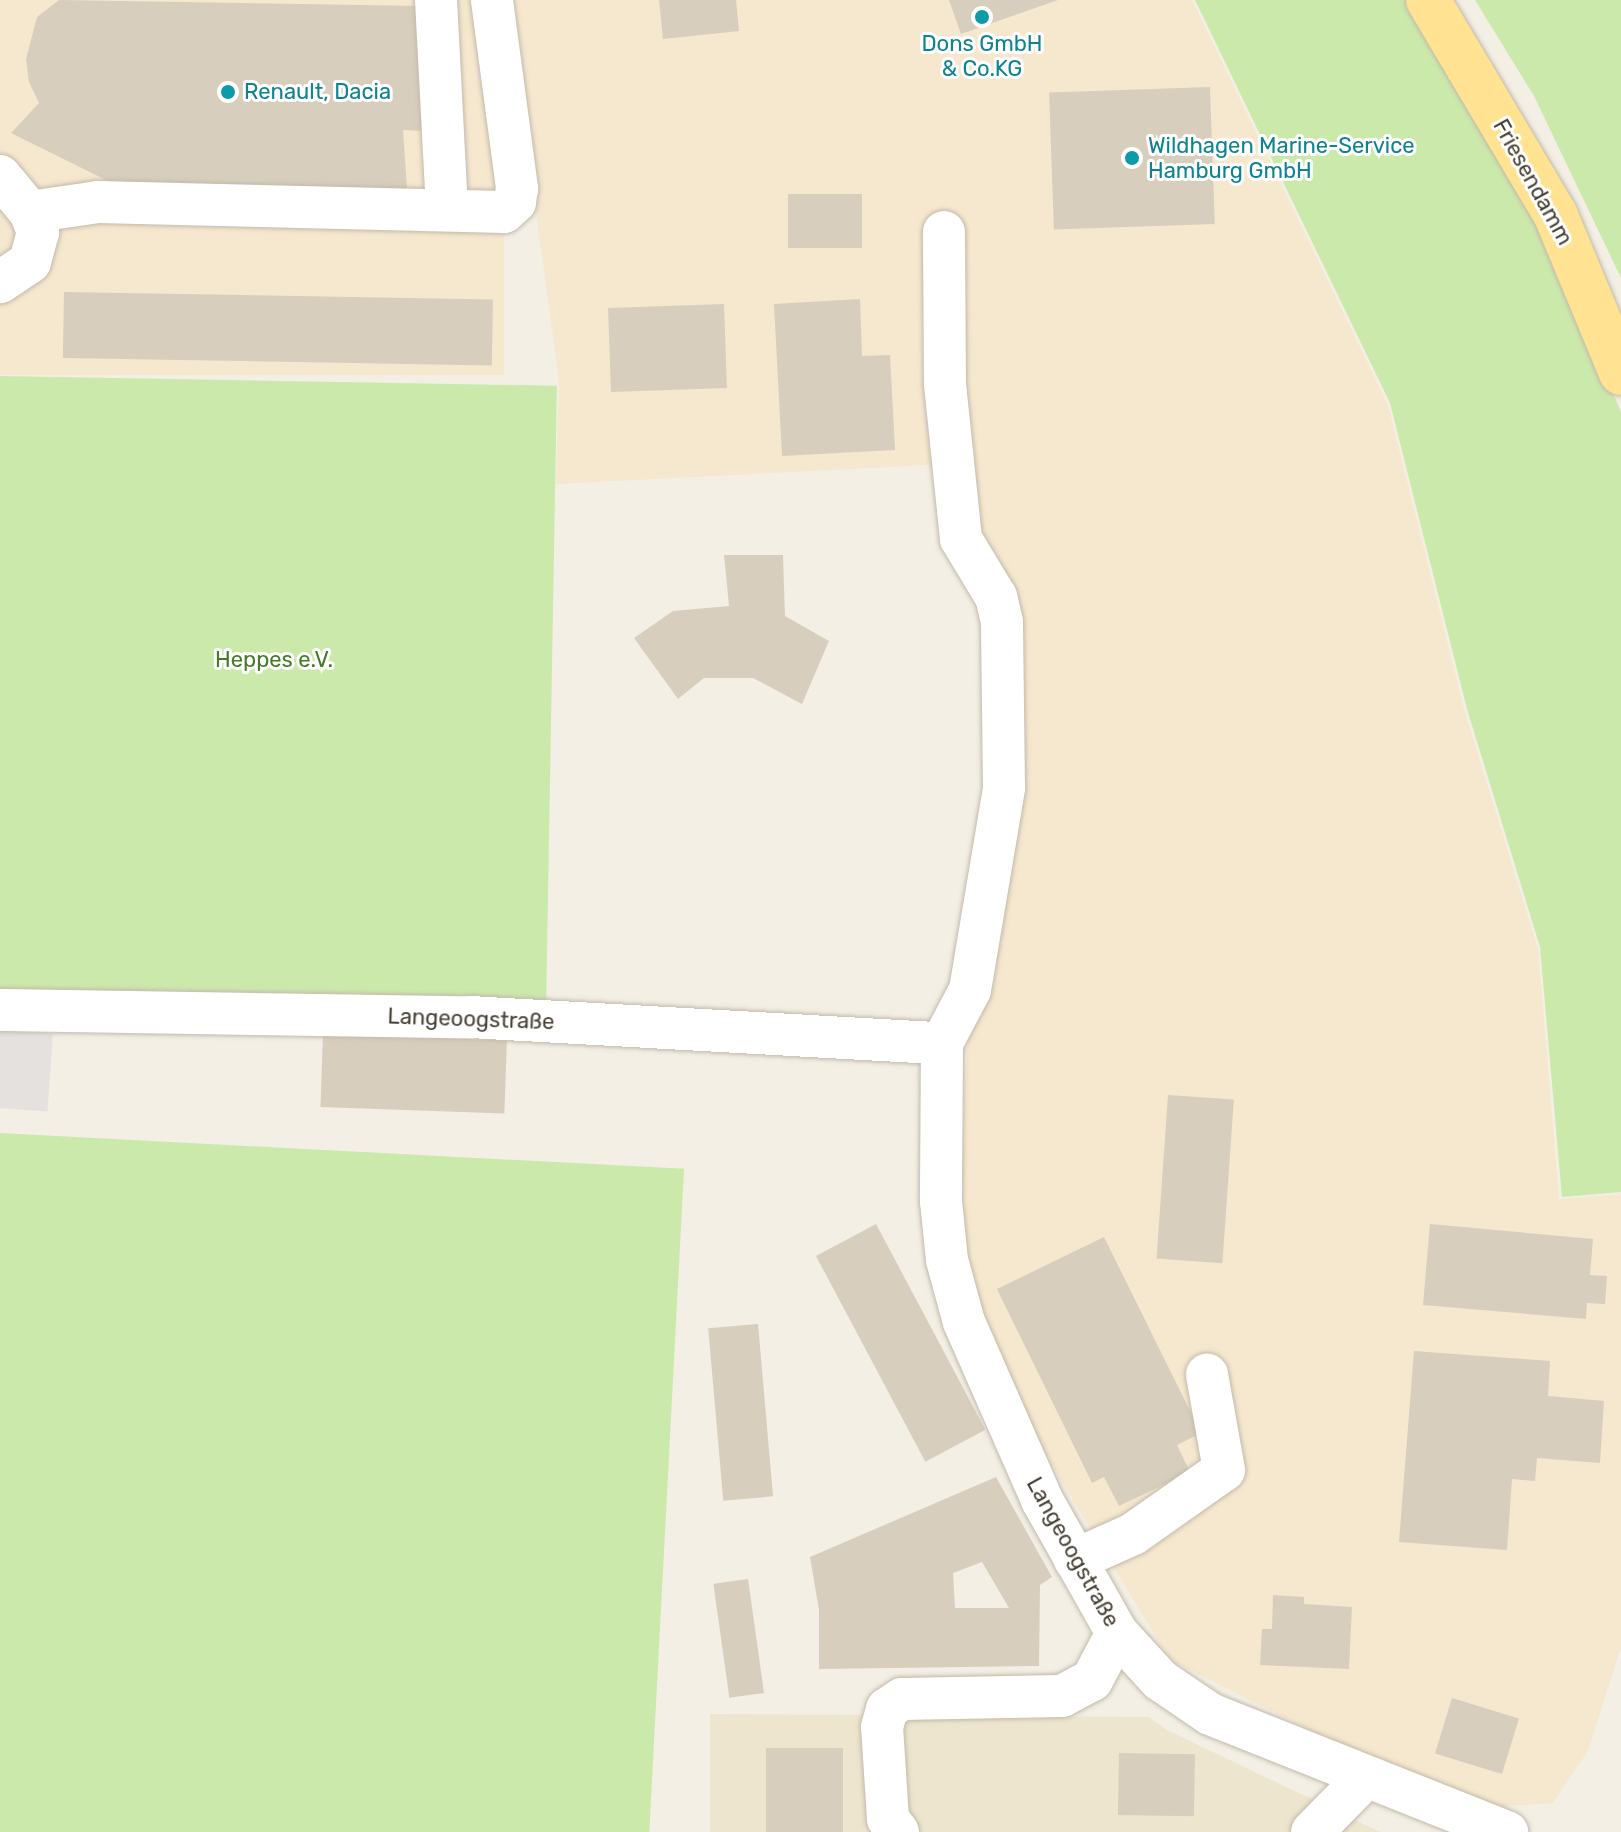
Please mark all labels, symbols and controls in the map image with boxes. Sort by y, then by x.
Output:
marker: Dons GmbH & Co.KG [973,8,991,26]
place label: Dons GmbH & Co.KG [921,30,1043,82]
place label: Renault, Dacia [244,79,391,105]
marker: Renault, Dacia [219,83,237,101]
street label: Friesendamm [1488,114,1578,250]
place label: Wildhagen Marine-Service Hamburg GmbH [1148,132,1415,184]
marker: Wildhagen Marine-Service Hamburg GmbH [1123,149,1141,167]
park label: Heppes e.V. [215,647,333,673]
street label: Langeoogstraße [387,1003,555,1035]
street label: Langeoogstraße [1021,1473,1125,1631]

